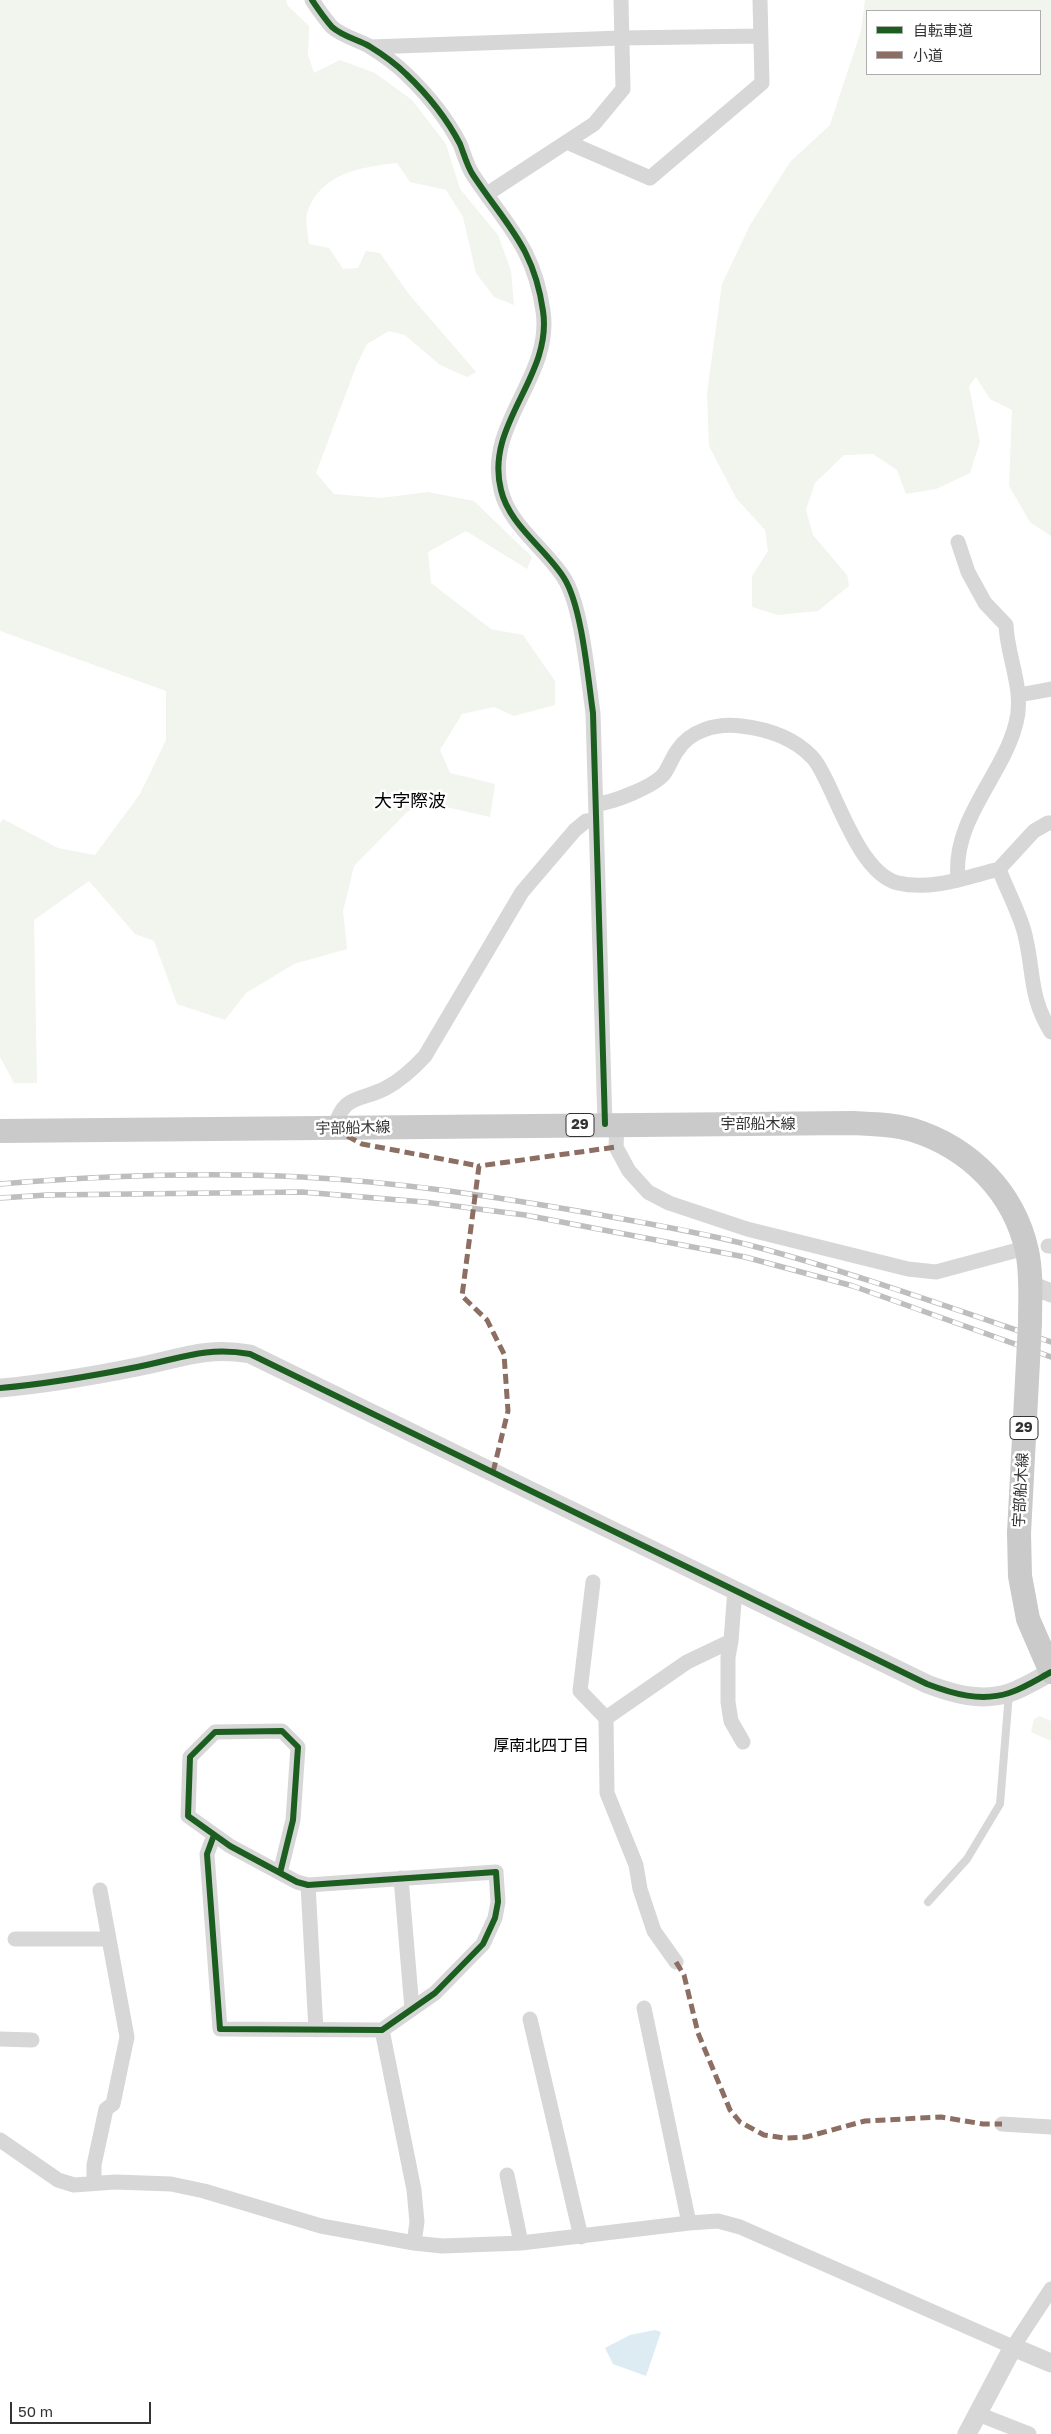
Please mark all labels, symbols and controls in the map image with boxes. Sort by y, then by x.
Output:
legend [866,10,1041,75]
text: 自転車道 [913,21,973,39]
text: 小道 [913,46,943,64]
district label: 大字際波 [374,790,446,812]
road number: 29 [566,1114,594,1136]
street label: 宇部船木線 [721,1115,795,1133]
street label: 宇部船木線 [315,1118,391,1138]
road number: 29 [1010,1416,1038,1440]
street label: 宇部船木線 [1010,1452,1032,1528]
district label: 厚南北四丁目 [493,1736,589,1756]
scale bar [12,2392,154,2424]
text: 50 m [18,2402,53,2420]

